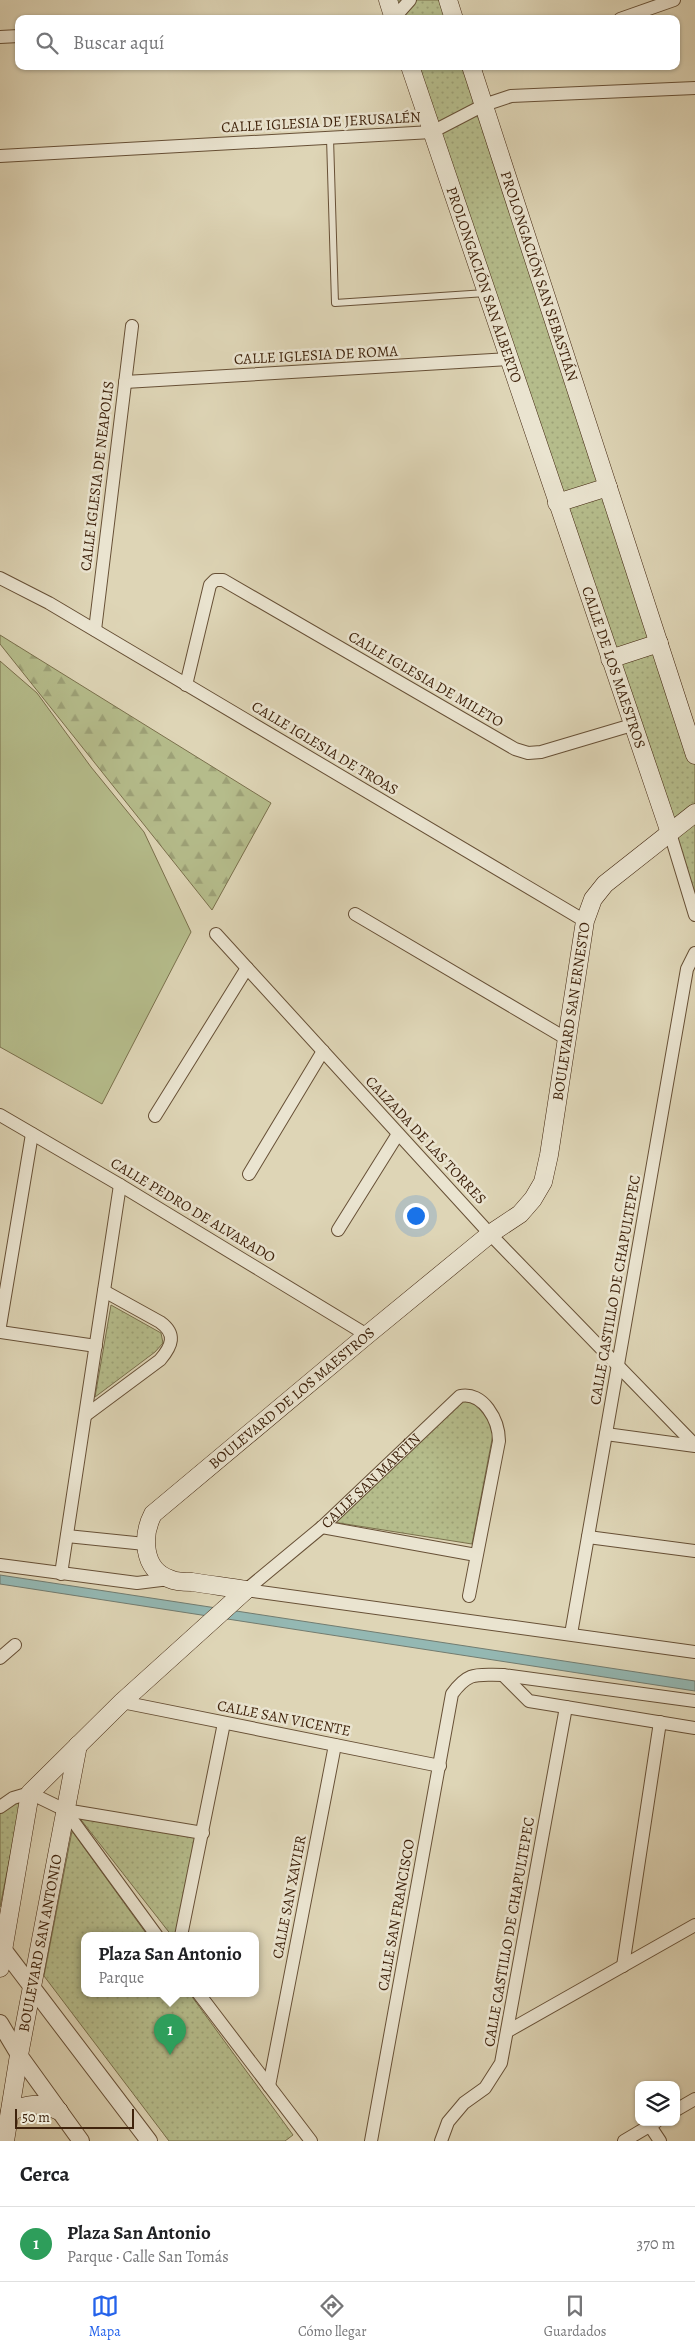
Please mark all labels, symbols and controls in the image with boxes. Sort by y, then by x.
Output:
search box [15,15,680,70]
icon: search [33,29,61,57]
text: Buscar aquí [73,30,164,56]
street label: CALLE IGLESIA DE JERUSALÉN [221,107,422,137]
street label: PROLONGACIÓN SAN SEBASTIÁN [496,168,583,384]
street label: PROLONGACIÓN SAN ALBERTO [442,184,527,386]
street label: CALLE IGLESIA DE ROMA [233,341,399,369]
street label: CALLE IGLESIA DE NEAPOLIS [75,380,119,572]
street label: CALLE DE LOS MAESTROS [577,584,651,751]
street label: CALLE IGLESIA DE MILETO [345,626,507,732]
street label: CALLE IGLESIA DE TROAS [248,696,402,800]
street label: BOULEVARD SAN ERNESTO [547,921,595,1102]
street label: CALZADA DE LAS TORRES [361,1071,491,1209]
street label: CALLE PEDRO DE ALVARADO [107,1153,279,1267]
street label: CALLE CASTILLO DE CHAPULTEPEC [585,1174,645,1406]
your location [403,1203,429,1229]
street label: BOULEVARD DE LOS MAESTROS [204,1323,379,1473]
street label: CALLE SAN MARTÍN [317,1428,425,1533]
street label: CALLE SAN VICENTE [216,1695,352,1741]
street label: CALLE CASTILLO DE CHAPULTEPEC [479,1816,539,2048]
street label: CALLE SAN XAVIER [267,1833,311,1960]
street label: CALLE SAN FRANCISCO [373,1838,419,1992]
street label: BOULEVARD SAN ANTONIO [14,1853,67,2034]
popup [81,1932,259,1997]
text: Plaza San Antonio [98,1941,242,1967]
text: Parque [98,1967,144,1989]
pin: 1 [154,2014,186,2055]
map controls [635,2081,680,2126]
button: layers [635,2081,680,2126]
scale bar [15,2106,134,2129]
text: 50 m [22,2108,50,2127]
text: Cerca [20,2160,70,2188]
text: Plaza San Antonio [67,2220,211,2246]
text: 1 [33,2233,39,2255]
text: 370 m [637,2233,675,2255]
text: Parque · Calle San Tomás [67,2246,229,2268]
tab: Mapa [89,2292,121,2341]
tab: Cómo llegar [298,2292,367,2341]
tab: Guardados [544,2292,606,2341]

